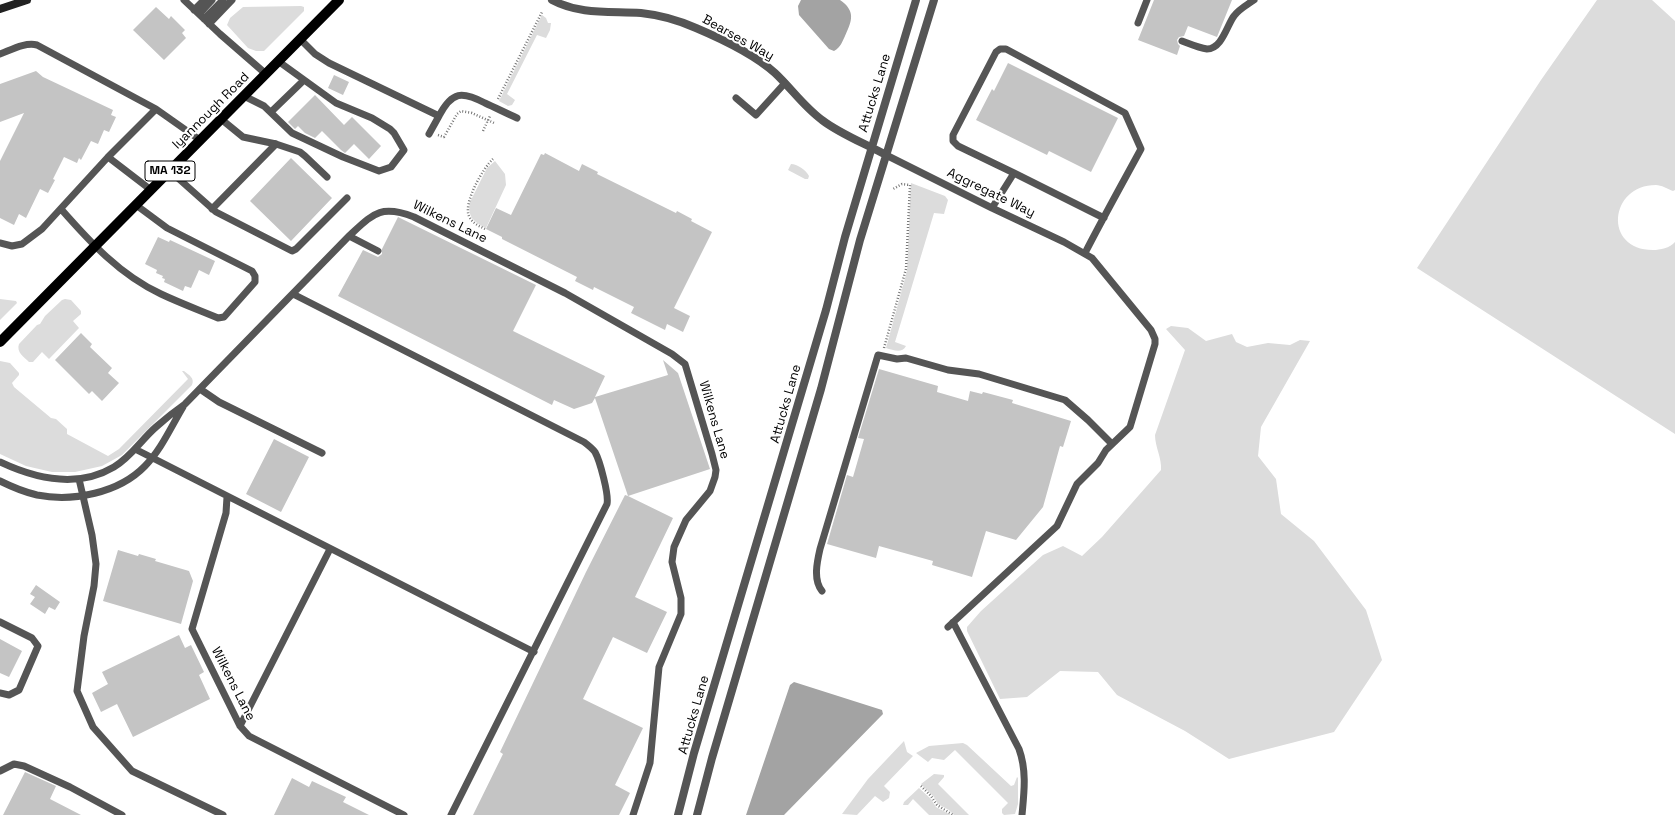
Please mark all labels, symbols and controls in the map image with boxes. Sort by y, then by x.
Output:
street label: Bearses Way [699,12,777,64]
street label: Attucks Lane [856,52,894,134]
street label: Iyannough Road [169,69,253,153]
road number: MA 132 [145,161,195,181]
street label: Aggregate Way [944,165,1038,221]
street label: Wilkens Lane [410,197,490,247]
street label: Attucks Lane [767,363,805,445]
street label: Wilkens Lane [695,379,733,461]
street label: Wilkens Lane [208,645,258,723]
street label: Attucks Lane [675,674,713,756]

